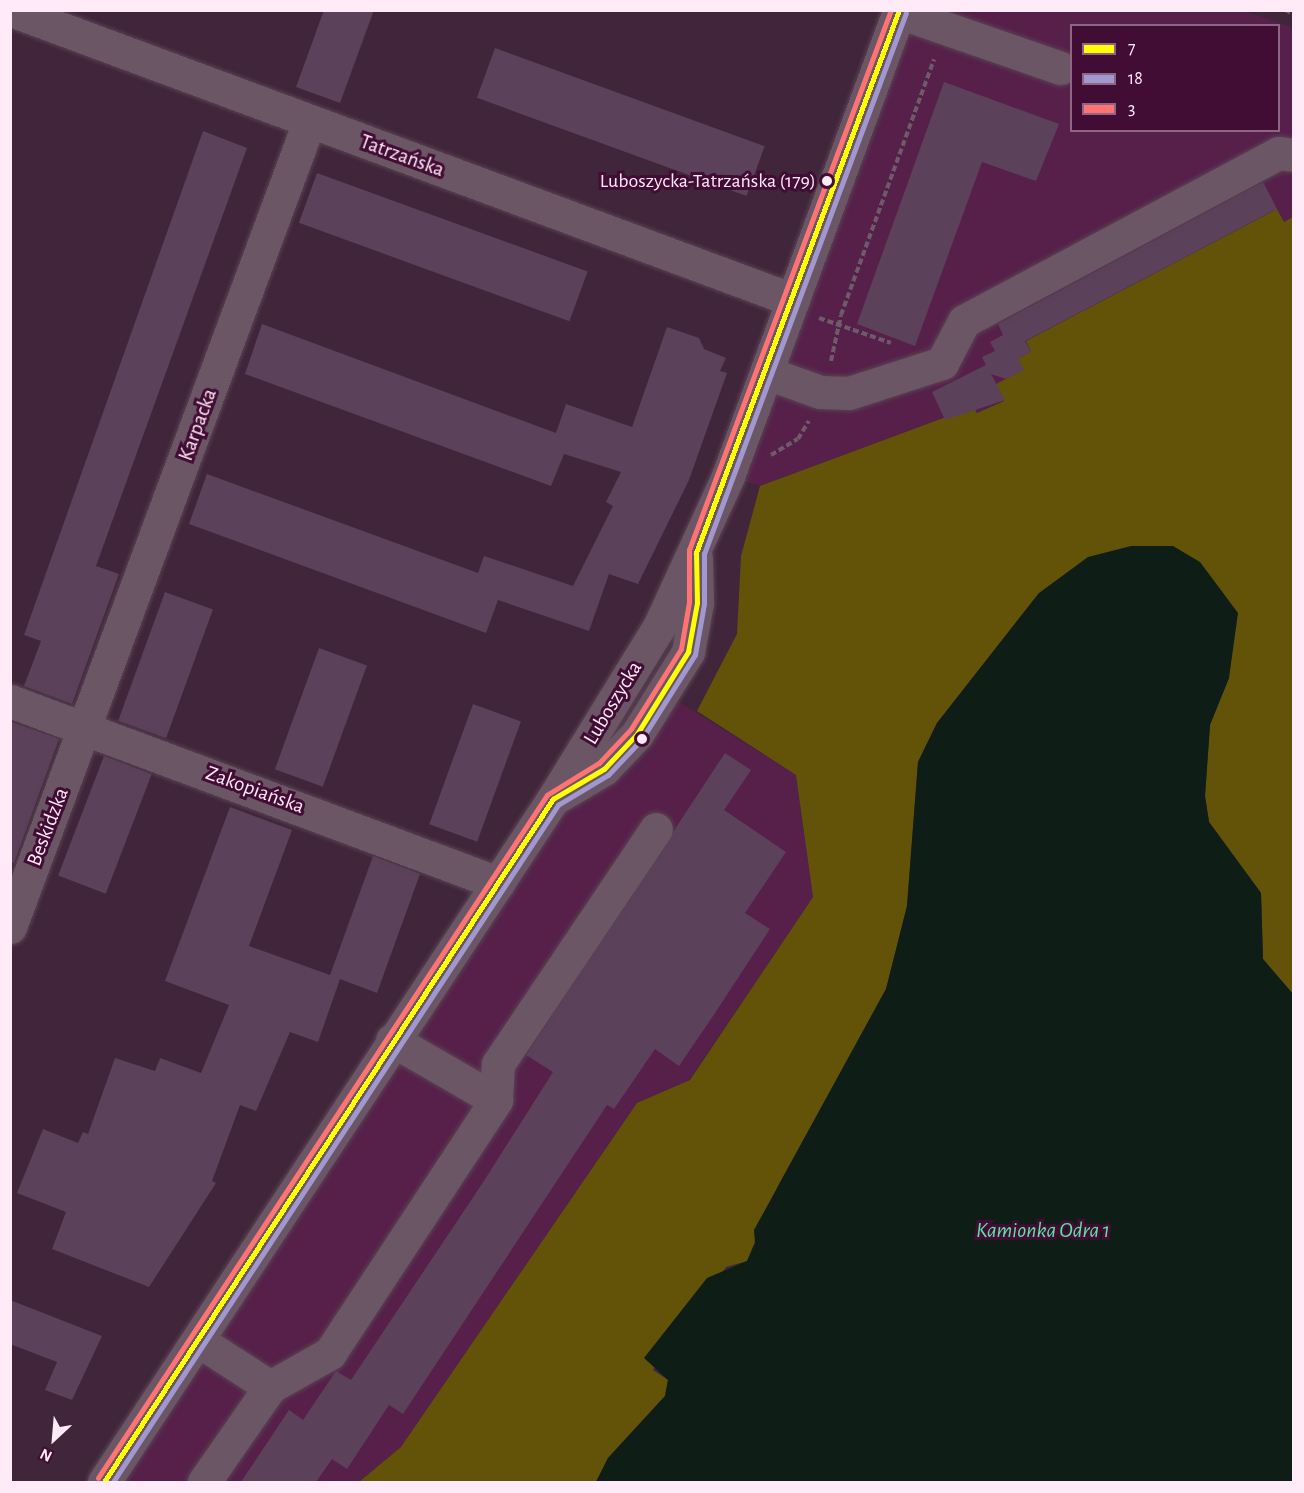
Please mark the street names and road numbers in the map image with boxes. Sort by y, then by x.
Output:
street label: Tatrzańska [356,129,448,183]
street label: Karpacka [173,386,223,464]
street label: Luboszycka [578,657,648,749]
street label: Zakopiańska [202,761,308,819]
street label: Beskidzka [22,784,74,870]

